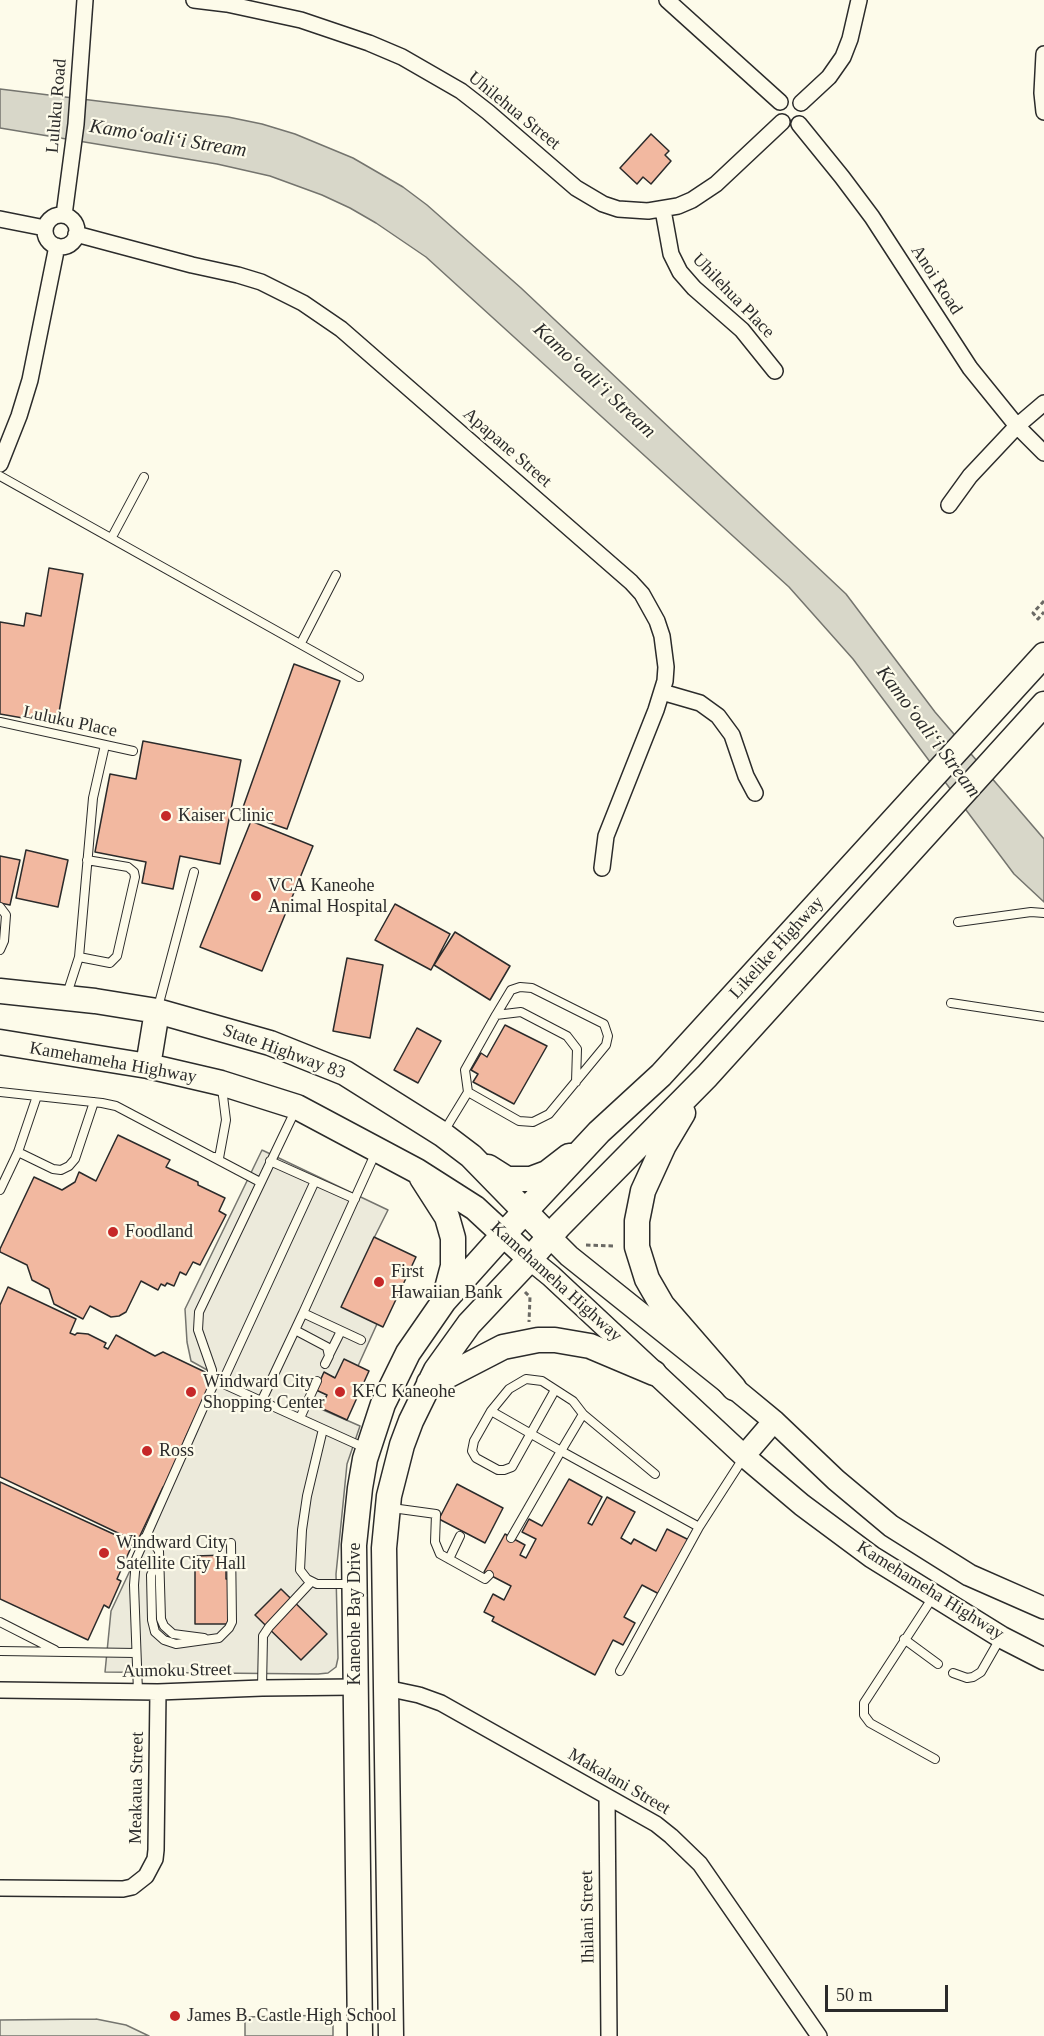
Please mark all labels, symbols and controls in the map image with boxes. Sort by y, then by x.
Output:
street label: Luluku Road [42,58,72,154]
street label: Uhilehua Street [464,67,564,155]
water label: Kamoʻoaliʻi Stream [88,115,248,163]
street label: Anoi Road [906,241,966,319]
street label: Uhilehua Place [687,249,779,343]
water label: Kamoʻoaliʻi Stream [528,318,660,444]
street label: Apapane Street [458,404,556,492]
water label: Kamoʻoaliʻi Stream [871,661,985,803]
street label: Luluku Place [21,702,119,742]
place label: Kaiser Clinic [178,805,273,827]
marker: Kaiser Clinic [159,809,173,823]
place label: VCA Kaneohe Animal Hospital [268,875,387,918]
marker: VCA Kaneohe Animal Hospital [249,889,263,903]
street label: Likelike Highway [725,892,829,1004]
street label: State Highway 83 [220,1020,348,1084]
street label: Kamehameha Highway [28,1038,198,1088]
street label: Kamehameha Highway [486,1217,626,1347]
place label: Foodland [125,1221,193,1243]
marker: Foodland [106,1225,120,1239]
place label: First Hawaiian Bank [391,1261,502,1304]
marker: First Hawaiian Bank [372,1275,386,1289]
place label: Windward City Shopping Center [203,1371,324,1414]
place label: KFC Kaneohe [352,1381,455,1403]
marker: Windward City Shopping Center [184,1385,198,1399]
marker: KFC Kaneohe [333,1385,347,1399]
place label: Ross [159,1440,194,1462]
marker: Ross [140,1444,154,1458]
place label: Windward City Satellite City Hall [116,1532,246,1574]
street label: Kamehameha Highway [852,1537,1008,1645]
street label: Kaneohe Bay Drive [344,1543,366,1685]
marker: Windward City Satellite City Hall [97,1546,111,1560]
street label: Aumoku Street [122,1659,232,1683]
street label: Meakaua Street [125,1732,149,1844]
street label: Makalani Street [564,1744,674,1820]
street label: Ihilani Street [576,1870,600,1964]
scale bar [828,1973,951,2011]
text: 50 m [836,1985,873,2005]
place label: James B. Castle High School [187,2005,396,2027]
marker: James B. Castle High School [168,2009,182,2023]

